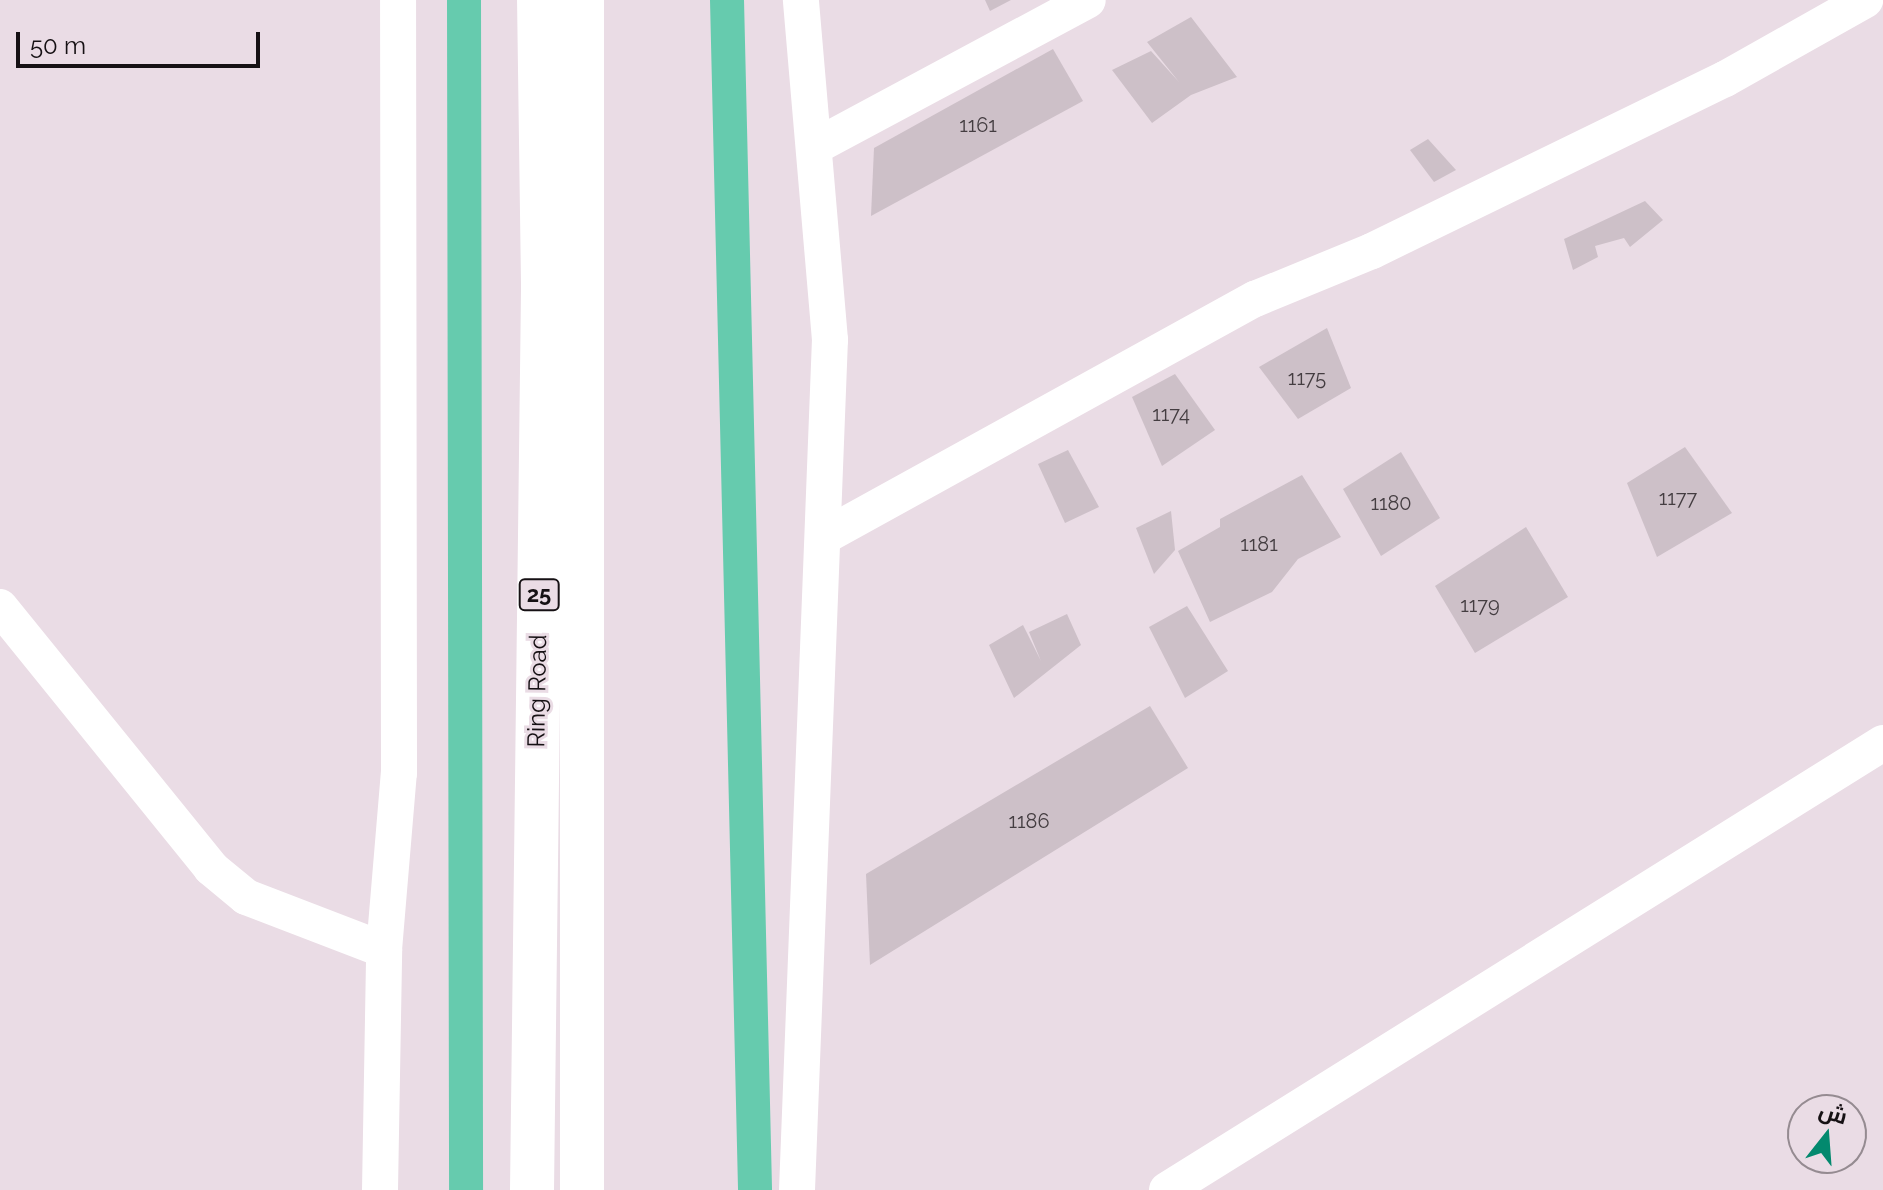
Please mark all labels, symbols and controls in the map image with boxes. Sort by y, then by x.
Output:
scale bar [20,16,264,66]
text: 50 m [30,31,86,60]
house number: 1161 [959,113,997,137]
house number: 1175 [1288,366,1326,390]
house number: 1174 [1152,402,1190,426]
house number: 1177 [1659,486,1697,510]
house number: 1180 [1370,491,1412,515]
house number: 1181 [1240,532,1278,556]
road number: 25 [517,577,561,613]
house number: 1179 [1460,593,1500,617]
street label: Ring Road [522,634,552,748]
house number: 1186 [1008,809,1050,833]
north arrow [1787,1094,1867,1174]
text: ش [1816,1096,1851,1130]

